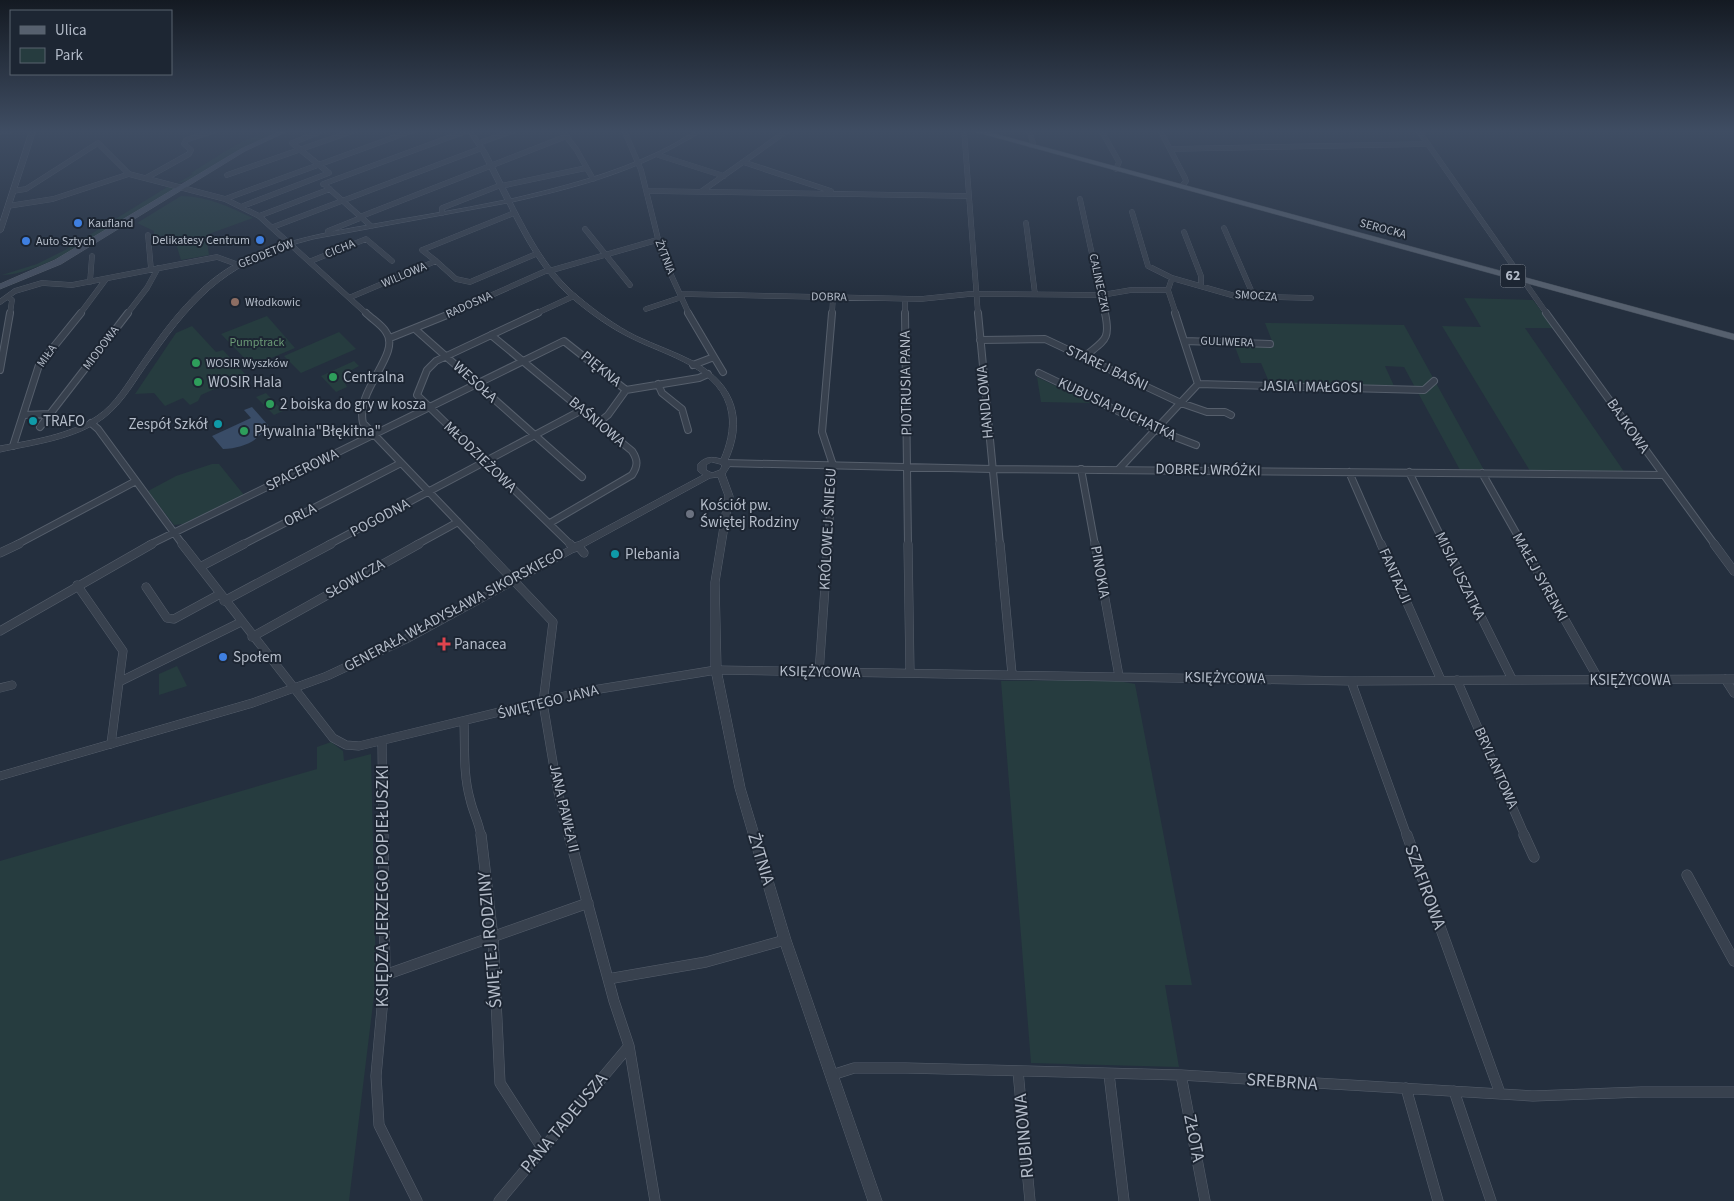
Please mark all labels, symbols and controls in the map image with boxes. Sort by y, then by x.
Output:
legend [10,10,172,75]
text: Ulica [55,20,86,41]
text: Park [55,45,84,66]
place label: Kaufland [88,215,133,232]
street label: SEROCKA [1358,215,1409,244]
marker: Kaufland [72,217,84,229]
place label: Delikatesy Centrum [152,232,250,249]
place label: Auto Sztych [36,233,95,250]
marker: Delikatesy Centrum [254,234,266,246]
marker: Auto Sztych [20,235,32,247]
street label: GEODETÓW [236,235,297,273]
street label: CICHA [322,235,358,263]
street label: ŻYTNIA [651,237,680,277]
street label: CALINECZKI [1084,252,1114,314]
street label: WILLOWA [379,258,430,292]
road number: 62 [1500,264,1526,288]
street label: SMOCZA [1234,286,1278,306]
street label: RADOSNA [443,287,495,323]
street label: DOBRA [811,288,847,306]
place label: Włodkowic [245,294,301,311]
marker: Włodkowic [229,296,241,308]
street label: MIODOWA [79,322,123,374]
street label: PIOTRUSIA PANA [895,329,917,436]
street label: GULIWERA [1200,333,1254,351]
park label: Pumptrack [229,334,285,351]
street label: STAREJ BAŚNI [1062,340,1152,396]
street label: MIŁA [33,341,61,371]
street label: PIĘKNA [576,346,626,392]
place label: WOSIR Wyszków [206,355,288,372]
street label: WESOŁA [448,356,502,408]
marker: WOSIR Wyszków [190,357,202,369]
street label: HANDLOWA [971,364,999,440]
place label: Centralna [343,367,404,388]
marker: Centralna [327,371,339,383]
place label: WOSIR Hala [208,372,282,393]
street label: KUBUSIA PUCHATKA [1054,372,1180,446]
marker: WOSIR Hala [192,376,204,388]
street label: JASIA I MAŁGOSI [1260,376,1362,398]
street label: BAŚNIOWA [564,392,631,453]
place label: 2 boiska do gry w kosza [280,394,426,415]
street label: BAJKOWA [1602,394,1655,458]
marker: 2 boiska do gry w kosza [264,398,276,410]
place label: TRAFO [43,411,85,432]
place label: Zespół Szkół [128,414,209,435]
marker: TRAFO [27,415,39,427]
street label: MŁODZIEŻOWA [439,417,522,498]
marker: Zespół Szkół [212,418,224,430]
place label: Pływalnia"Błękitna" [254,421,381,442]
marker: Pływalnia"Błękitna" [238,425,250,437]
street label: SPACEROWA [262,443,343,497]
street label: DOBREJ WRÓŻKI [1155,459,1261,481]
street label: KRÓLOWEJ ŚNIEGU [814,467,842,591]
street label: POGODNA [346,493,414,542]
place label: Kościół pw. Świętej Rodziny [700,495,799,533]
street label: ORLA [280,498,321,532]
marker: Kościół pw. Świętej Rodziny [684,508,696,520]
street label: MISIA USZATKA [1430,528,1491,624]
street label: MAŁEJ SYRENKI [1507,529,1573,625]
street label: GENERAŁA WŁADYSŁAWA SIKORSKIEGO [340,543,568,677]
place label: Plebania [625,544,680,565]
street label: PINOKIA [1085,544,1115,601]
street label: FANTAZJI [1373,545,1417,607]
marker: Plebania [609,548,621,560]
street label: SŁOWICZA [321,554,389,604]
place label: Panacea [454,634,507,655]
marker: Panacea [438,638,450,650]
place label: Społem [233,647,282,668]
marker: Społem [217,651,229,663]
street label: KSIĘŻYCOWA [779,661,862,683]
street label: KSIĘŻYCOWA [1184,667,1267,689]
street label: KSIĘŻYCOWA [1589,670,1671,691]
street label: ŚWIĘTEGO JANA [495,679,601,725]
street label: BRYLANTOWA [1469,724,1524,813]
street label: JANA PAWŁA II [544,762,584,854]
street label: KSIĘDZA JERZEGO POPIEŁUSZKI [370,765,395,1007]
street label: ŻYTNIA [741,830,781,888]
street label: SZAFIROWA [1398,841,1452,933]
street label: ŚWIĘTEJ RODZINY [472,870,508,1009]
street label: PANA TADEUSZA [515,1067,614,1178]
street label: SREBRNA [1245,1067,1319,1097]
street label: RUBINOWA [1008,1093,1040,1179]
street label: ZŁOTA [1177,1112,1211,1164]

